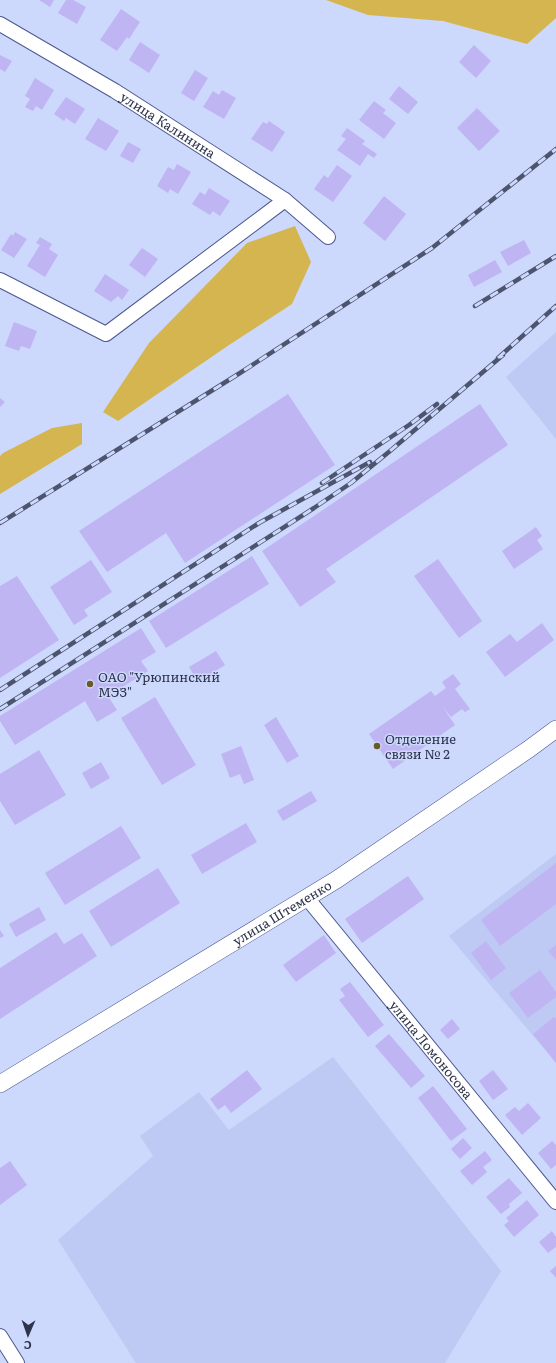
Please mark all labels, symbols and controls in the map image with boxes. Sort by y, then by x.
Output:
street label: улица Калинина [117,87,220,162]
place label: ОАО "Урюпинский МЭЗ" [98,667,220,701]
marker: ОАО "Урюпинский МЭЗ" [85,679,95,689]
place label: Отделение связи № 2 [385,729,456,763]
marker: Отделение связи № 2 [372,741,382,751]
street label: улица Штеменко [229,875,335,950]
street label: улица Ломоносова [385,996,478,1103]
north arrow [8,1315,48,1355]
text: С [23,1338,32,1354]

